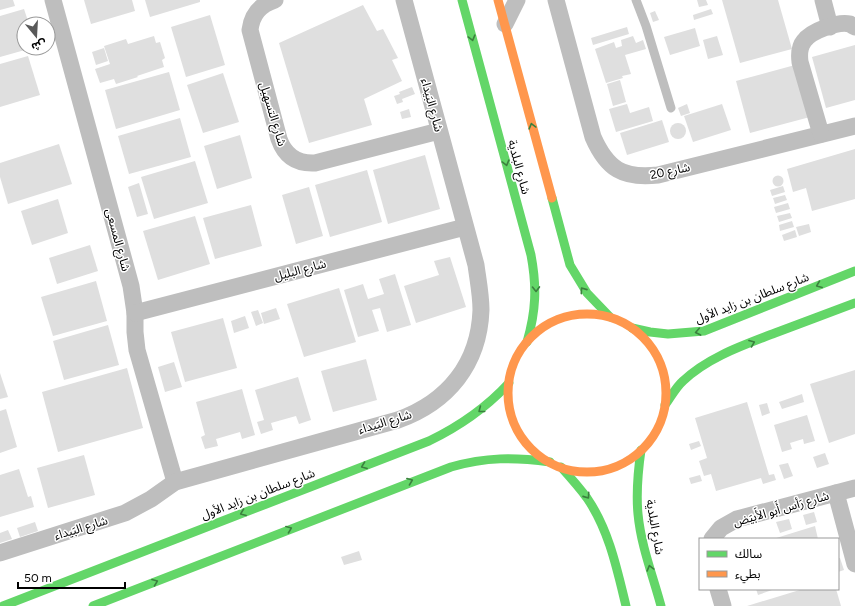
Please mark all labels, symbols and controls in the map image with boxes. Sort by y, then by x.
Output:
north arrow [16,16,56,56]
one-way arrow [467,34,476,41]
text: ش [30,37,48,54]
street label: شارع البَيداء [416,77,446,134]
street label: شارع التسهيل [255,80,289,148]
one-way arrow [529,123,537,129]
street label: شارع البلدية [503,138,533,196]
one-way arrow [501,159,510,166]
street label: شارع 20 [649,160,692,184]
street label: شارع المسعى [101,207,133,274]
street label: شارع البليل [272,256,328,286]
street label: شارع سلطان بن زايد الأول [693,270,812,328]
one-way arrow [815,281,822,289]
one-way arrow [532,286,540,292]
one-way arrow [581,287,588,294]
one-way arrow [694,327,701,336]
one-way arrow [748,339,755,347]
one-way arrow [478,406,485,413]
street label: شارع البَيداء [357,407,414,439]
one-way arrow [361,462,368,470]
street label: شارع سلطان بن زايد الأول [199,466,318,524]
one-way arrow [407,478,414,486]
street label: شارع رَأس أَبو الأَبيَض [731,486,831,531]
one-way arrow [582,492,589,499]
street label: شارع البلدية [641,498,667,556]
one-way arrow [239,509,246,517]
street label: شارع البَيداء [53,513,110,545]
one-way arrow [285,526,293,534]
legend [699,538,839,590]
text: سالك [735,547,762,561]
scale bar [18,564,125,590]
one-way arrow [647,565,655,572]
text: بطيء [735,567,761,584]
text: 50 m [24,571,52,585]
one-way arrow [152,578,159,586]

